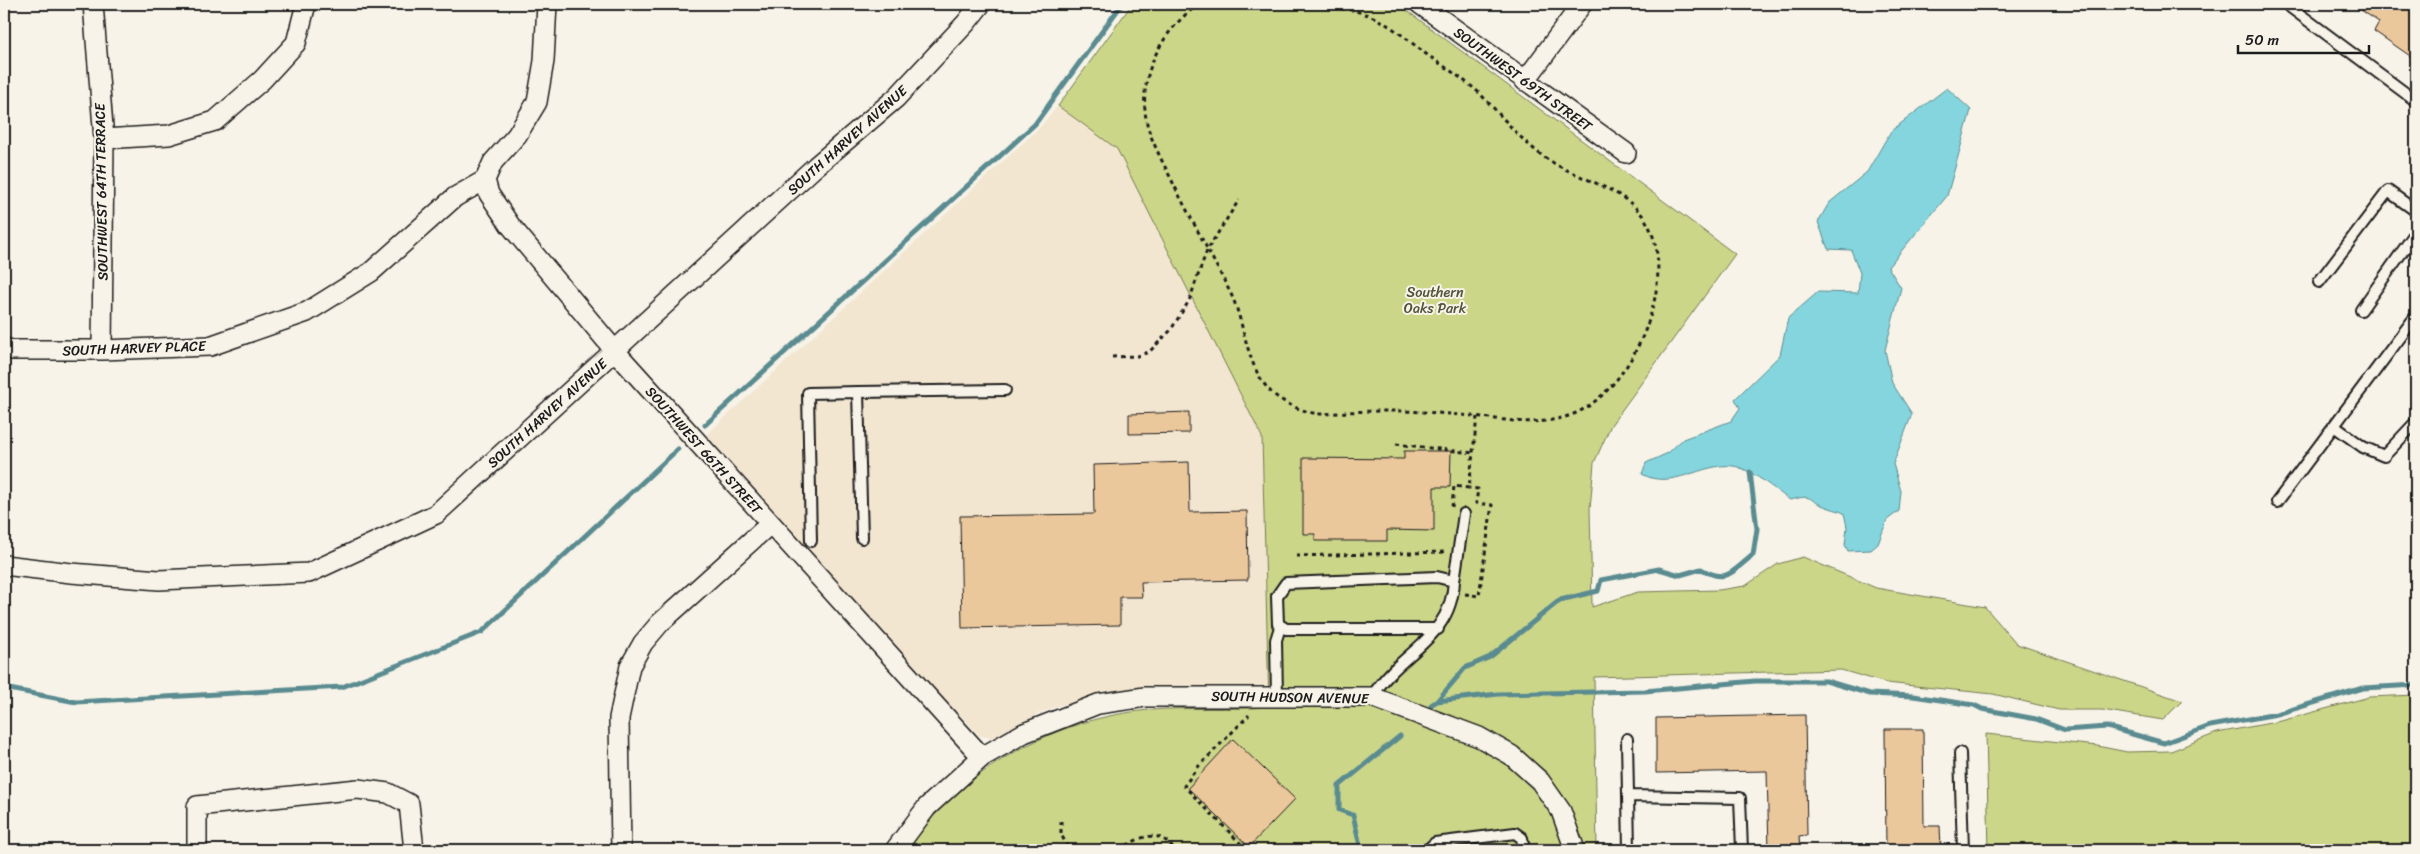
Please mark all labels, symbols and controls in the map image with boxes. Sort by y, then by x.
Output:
street label: SOUTHWEST 69TH STREET [1448,20,1598,139]
scale bar [2238,22,2369,54]
text: 50 m [2245,27,2280,53]
street label: SOUTH HARVEY AVENUE [781,78,914,202]
street label: SOUTHWEST 64TH TERRACE [87,102,116,281]
park label: Southern Oaks Park [1404,280,1467,321]
street label: SOUTH HARVEY PLACE [62,333,207,363]
street label: SOUTH HARVEY AVENUE [481,351,614,475]
street label: SOUTHWEST 66TH STREET [639,380,769,521]
street label: SOUTH HUDSON AVENUE [1211,684,1370,711]

